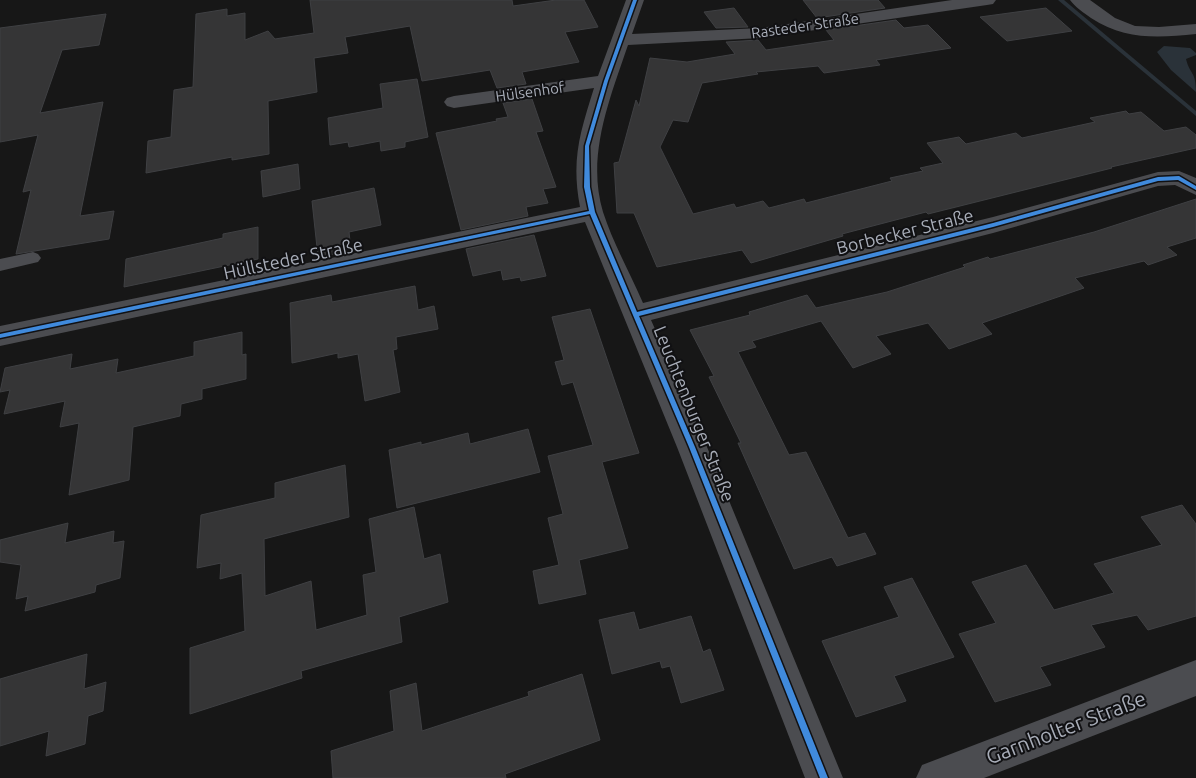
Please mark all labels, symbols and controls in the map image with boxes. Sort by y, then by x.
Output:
street label: Rasteder Straße [750,10,860,41]
street label: Hülsenhof [494,78,566,105]
street label: Borbecker Straße [834,204,975,258]
street label: Hüllsteder Straße [221,233,364,283]
street label: Leuchtenburger Straße [651,323,739,504]
street label: Garnholter Straße [982,686,1149,769]

